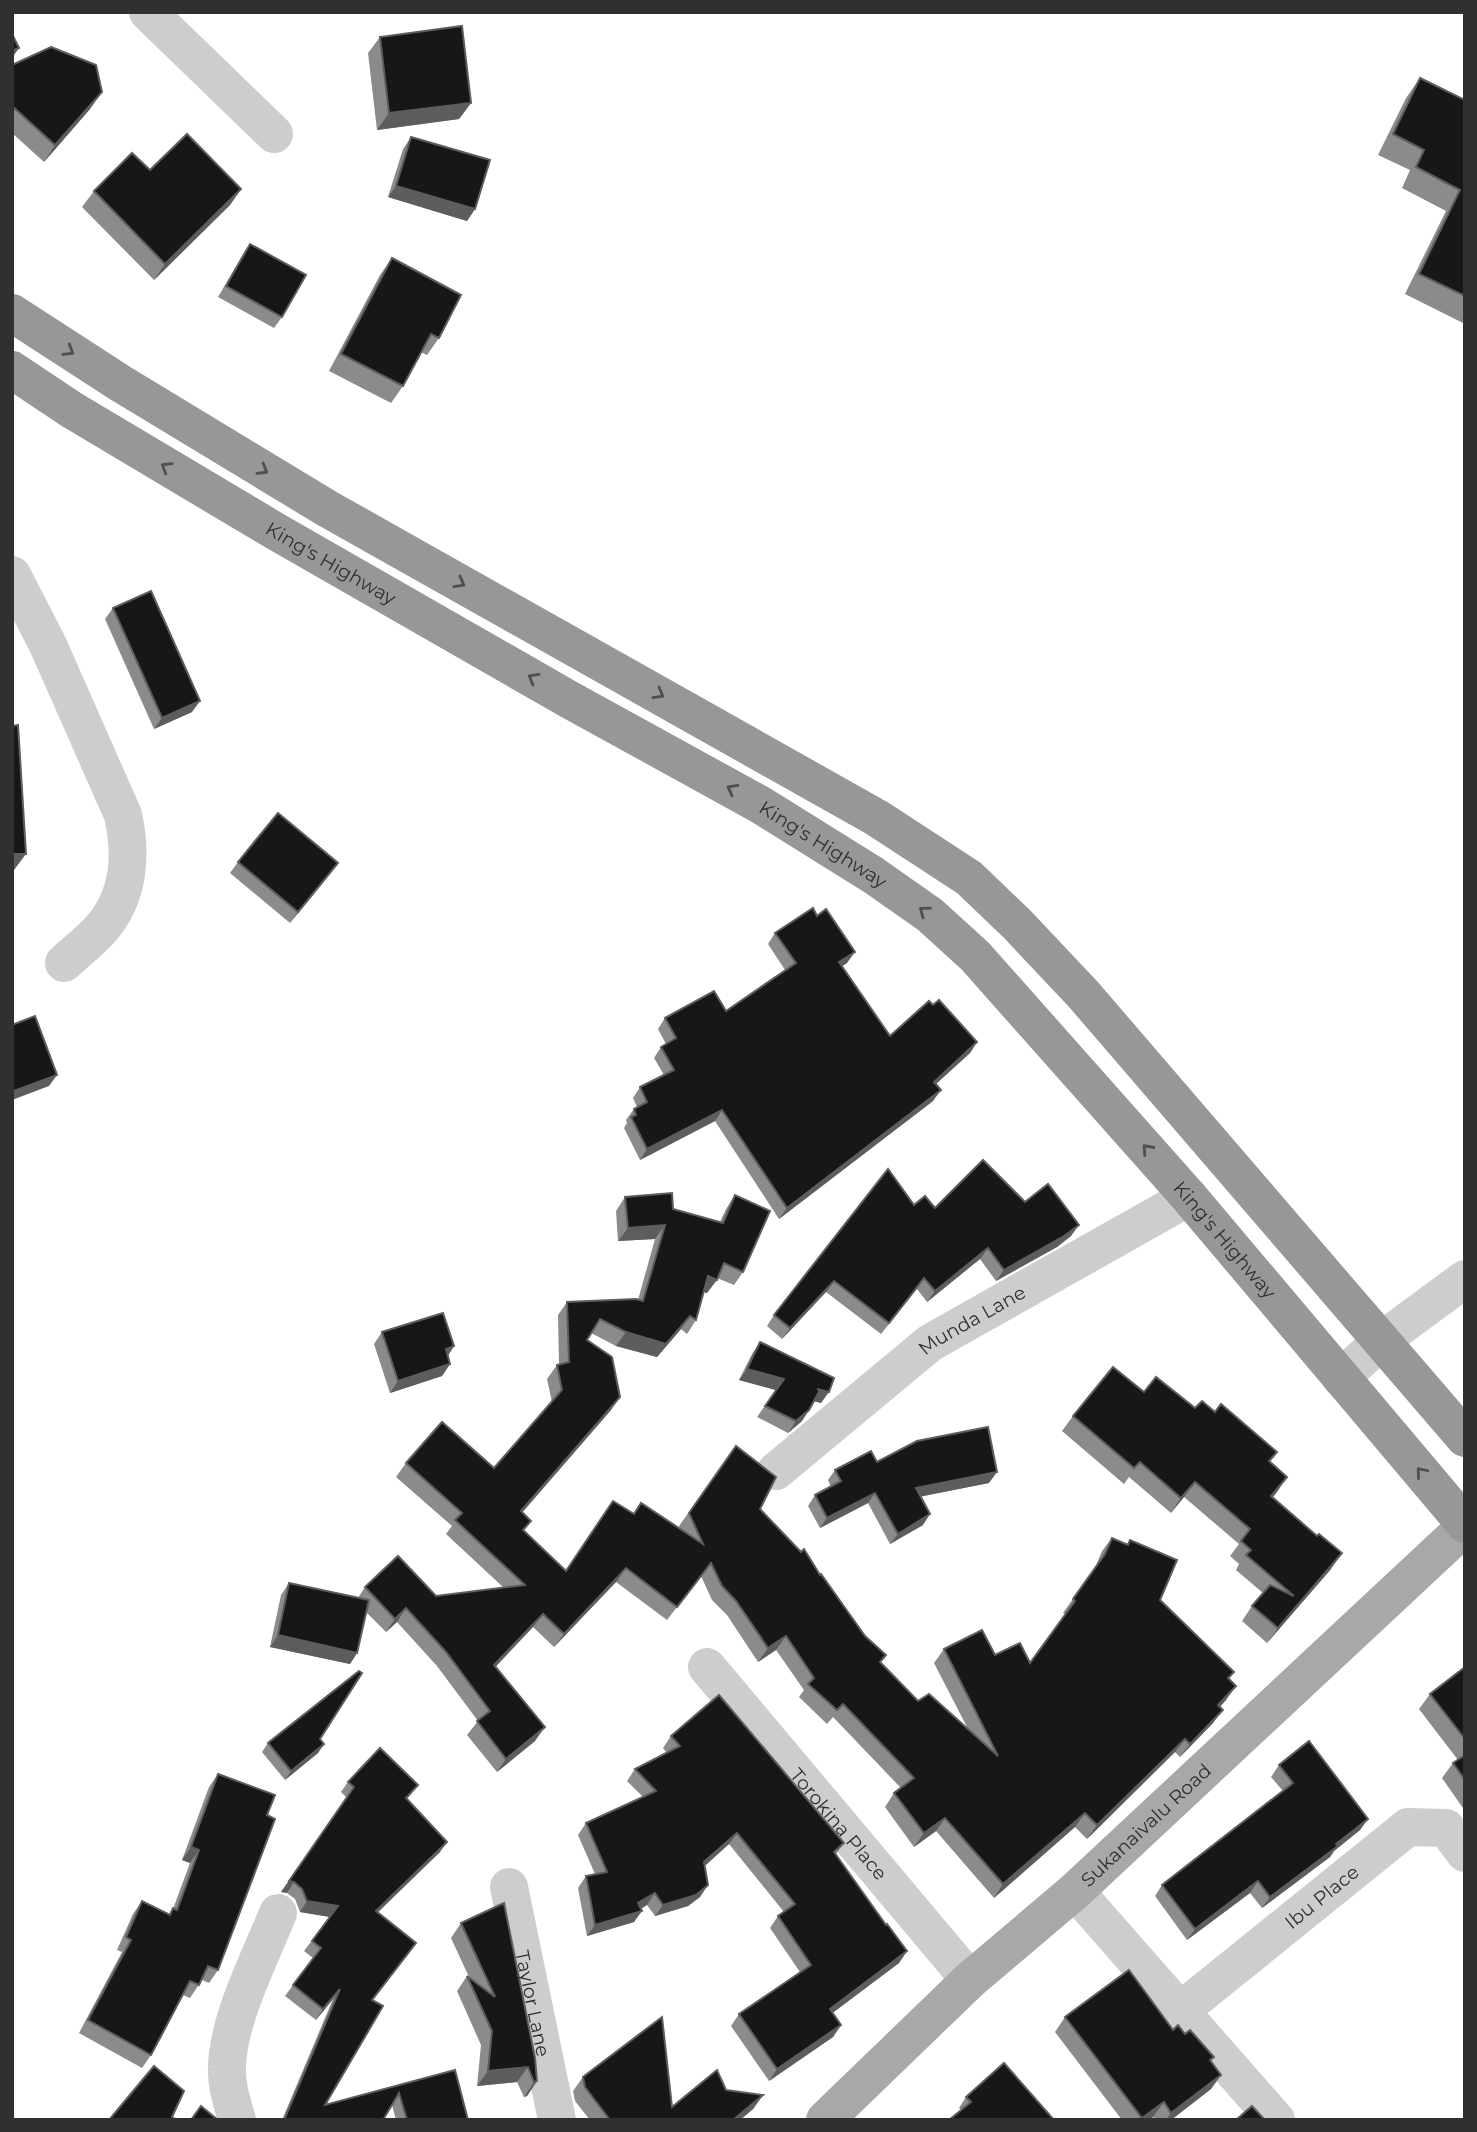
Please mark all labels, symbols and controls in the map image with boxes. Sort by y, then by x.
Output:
one-way arrow [61,342,74,355]
one-way arrow [256,461,269,474]
one-way arrow [161,462,174,475]
street label: King's Highway [262,517,401,610]
one-way arrow [453,575,466,588]
one-way arrow [528,674,541,687]
one-way arrow [652,686,664,699]
one-way arrow [727,784,739,797]
street label: King's Highway [755,796,892,893]
one-way arrow [919,907,932,919]
one-way arrow [1143,1144,1155,1157]
street label: King's Highway [1169,1176,1281,1303]
street label: Munda Lane [913,1280,1029,1360]
one-way arrow [1417,1468,1429,1481]
street label: Sukanaivalu Road [1076,1759,1216,1891]
street label: Torokina Place [785,1763,892,1884]
street label: Ibu Place [1280,1860,1363,1933]
street label: Taylor Lane [511,1948,555,2059]

